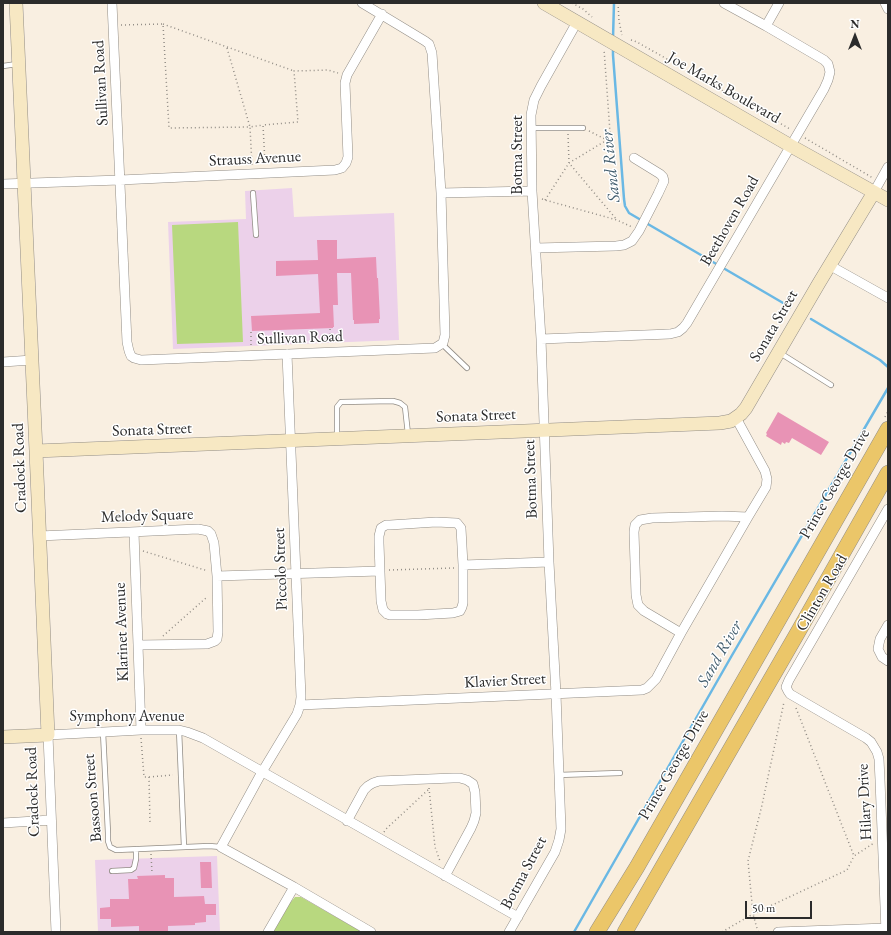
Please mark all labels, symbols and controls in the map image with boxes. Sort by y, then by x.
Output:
north arrow [835,16,875,56]
text: N [851,17,859,31]
street label: Sullivan Road [89,40,113,126]
street label: Joe Marks Boulevard [664,48,784,128]
street label: Botma Street [508,115,528,195]
water label: Sand River [597,129,625,203]
street label: Strauss Avenue [209,147,301,171]
street label: Beethoven Road [697,173,763,269]
street label: Sonata Street [746,287,802,365]
street label: Sullivan Road [257,327,343,349]
street label: Sonata Street [436,405,516,427]
street label: Sonata Street [112,419,192,441]
street label: Cradock Road [9,423,31,513]
street label: Prince George Drive [796,426,874,542]
street label: Botma Street [520,439,542,519]
street label: Melody Square [100,505,194,527]
street label: Piccolo Street [270,527,292,611]
street label: Clinton Road [792,551,852,635]
street label: Klarinet Avenue [111,582,133,682]
water label: Sand River [693,617,747,691]
street label: Klavier Street [464,669,546,693]
street label: Symphony Avenue [69,707,185,727]
street label: Prince George Drive [635,707,713,823]
street label: Cradock Road [22,747,44,837]
street label: Bassoon Street [80,753,106,843]
street label: Hilary Drive [853,763,877,841]
street label: Botma Street [497,833,551,913]
scale bar [747,893,814,919]
text: 50 m [752,900,775,916]

